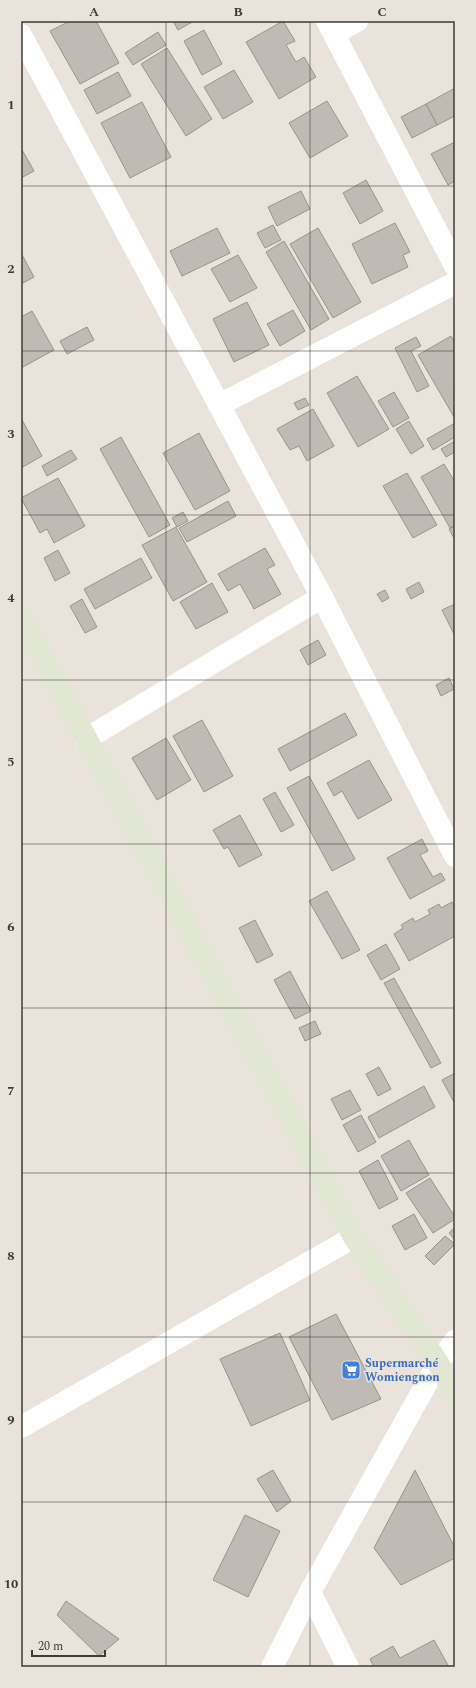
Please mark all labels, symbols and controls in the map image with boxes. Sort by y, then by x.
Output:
text: A [89,2,99,22]
text: B [233,2,243,22]
text: C [377,2,387,22]
text: 1 [7,95,15,115]
text: 2 [7,259,15,279]
text: 3 [7,424,15,444]
text: 4 [7,588,15,608]
text: 5 [7,752,15,772]
text: 6 [7,917,15,937]
text: 7 [7,1081,15,1101]
text: 8 [7,1246,15,1266]
place label: Supermarché Womiengnon [365,1354,440,1387]
supermarket icon: Supermarché Womiengnon [340,1359,362,1381]
text: 9 [7,1410,15,1430]
text: 10 [4,1574,18,1594]
scale bar [32,1632,105,1658]
text: 20 m [38,1637,63,1656]

